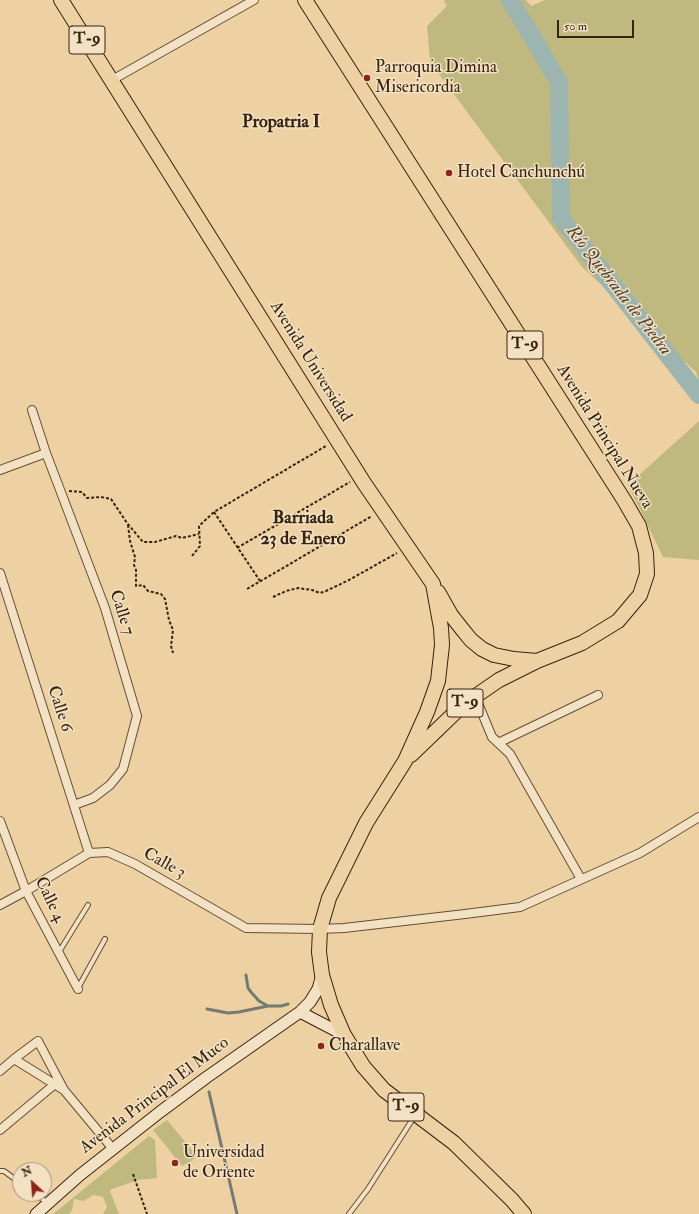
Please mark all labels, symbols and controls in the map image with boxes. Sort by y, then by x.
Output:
scale bar [559,12,636,38]
text: 50 m [564,19,587,34]
road number: T-9 [69,26,105,54]
place label: Parroquia Dimina Misericordia [375,58,497,98]
marker: Parroquia Dimina Misericordia [362,73,372,83]
district label: Propatria I [242,112,320,134]
place label: Hotel Canchunchú [457,163,585,183]
marker: Hotel Canchunchú [444,168,454,178]
water label: Río Quebrada de Piedra [560,222,676,360]
street label: Avenida Universidad [265,298,355,426]
road number: T-9 [507,331,543,359]
street label: Avenida Principal Nueva [551,361,657,513]
district label: Barriada 23 de Enero [260,508,346,550]
street label: Calle 7 [104,588,138,638]
street label: Calle 6 [42,683,76,735]
road number: T-9 [447,689,483,717]
street label: Calle 3 [139,844,189,884]
street label: Calle 4 [29,874,69,926]
street label: Avenida Principal El Muco [77,1033,233,1159]
place label: Charallave [329,1036,400,1056]
marker: Charallave [316,1041,326,1051]
road number: T-9 [388,1093,424,1121]
place label: Universidad de Oriente [183,1143,265,1183]
marker: Universidad de Oriente [170,1158,180,1168]
north arrow [12,1162,52,1202]
text: N [20,1164,34,1180]

